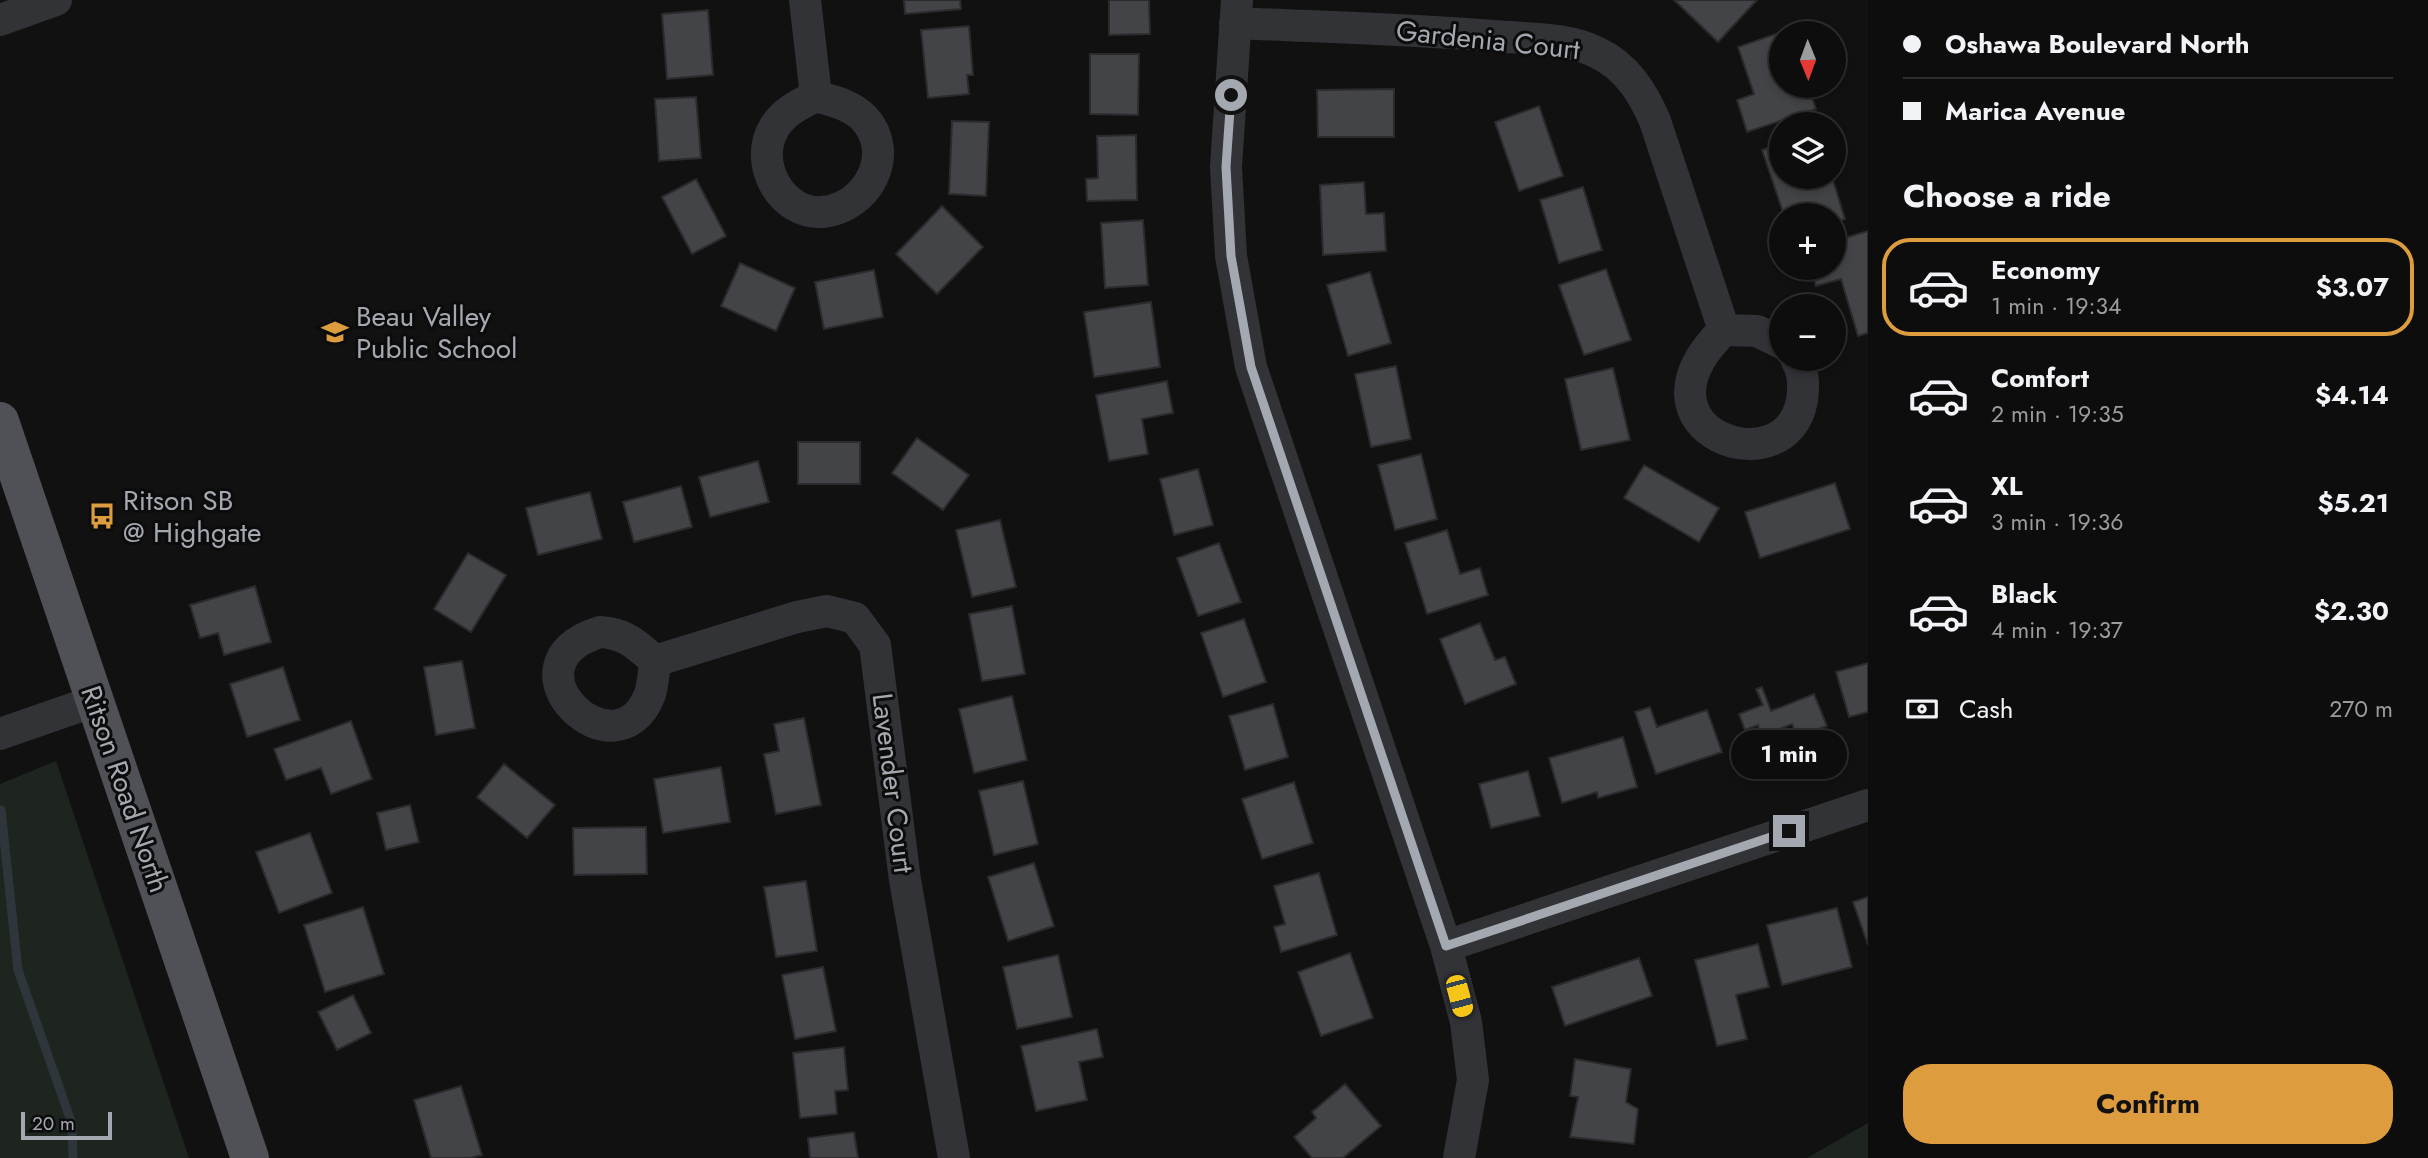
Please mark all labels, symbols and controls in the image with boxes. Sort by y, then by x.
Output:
street label: Gardenia Court [1394,10,1582,70]
north arrow [1769,21,1846,98]
map controls [1769,21,1846,371]
text: Oshawa Boulevard North [1945,25,2250,63]
route start [1215,79,1247,111]
text: Marica Avenue [1945,92,2126,130]
button: layers [1769,112,1846,189]
text: Choose a ride [1903,173,2111,219]
button: + [1769,203,1846,280]
text: Economy [1991,251,2100,289]
icon: car [1907,256,1970,319]
text: $3.07 [2316,268,2389,306]
text: 1 min · 19:34 [1991,289,2121,323]
button: − [1769,294,1846,371]
place label: Beau Valley Public School [356,296,517,369]
school or university icon: Beau Valley Public School [320,317,350,347]
text: Comfort [1991,359,2089,397]
icon: car [1907,364,1970,427]
text: $4.14 [2315,376,2389,414]
text: 2 min · 19:35 [1991,397,2124,431]
text: XL [1991,467,2023,505]
icon: car [1907,472,1970,535]
place label: Ritson SB @ Highgate [123,480,262,553]
text: $5.21 [2317,484,2389,522]
bus stop icon: Ritson SB @ Highgate [87,501,117,531]
text: 3 min · 19:36 [1991,505,2123,539]
text: Black [1991,575,2057,613]
icon: car [1907,580,1970,643]
text: $2.30 [2314,592,2389,630]
text: 4 min · 19:37 [1991,613,2123,647]
street label: Ritson Road North [70,680,180,898]
icon: cash [1903,690,1941,728]
text: Cash [1959,690,2013,728]
street label: Lavender Court [862,691,924,876]
text: 270 m [2329,692,2393,726]
callout: 1 min [1731,730,1847,778]
text: 1 min [1760,737,1818,771]
route end [1773,815,1805,847]
car [1444,973,1475,1019]
button: Confirm [1903,1064,2393,1144]
scale bar [21,1109,112,1141]
text: 20 m [32,1110,75,1137]

